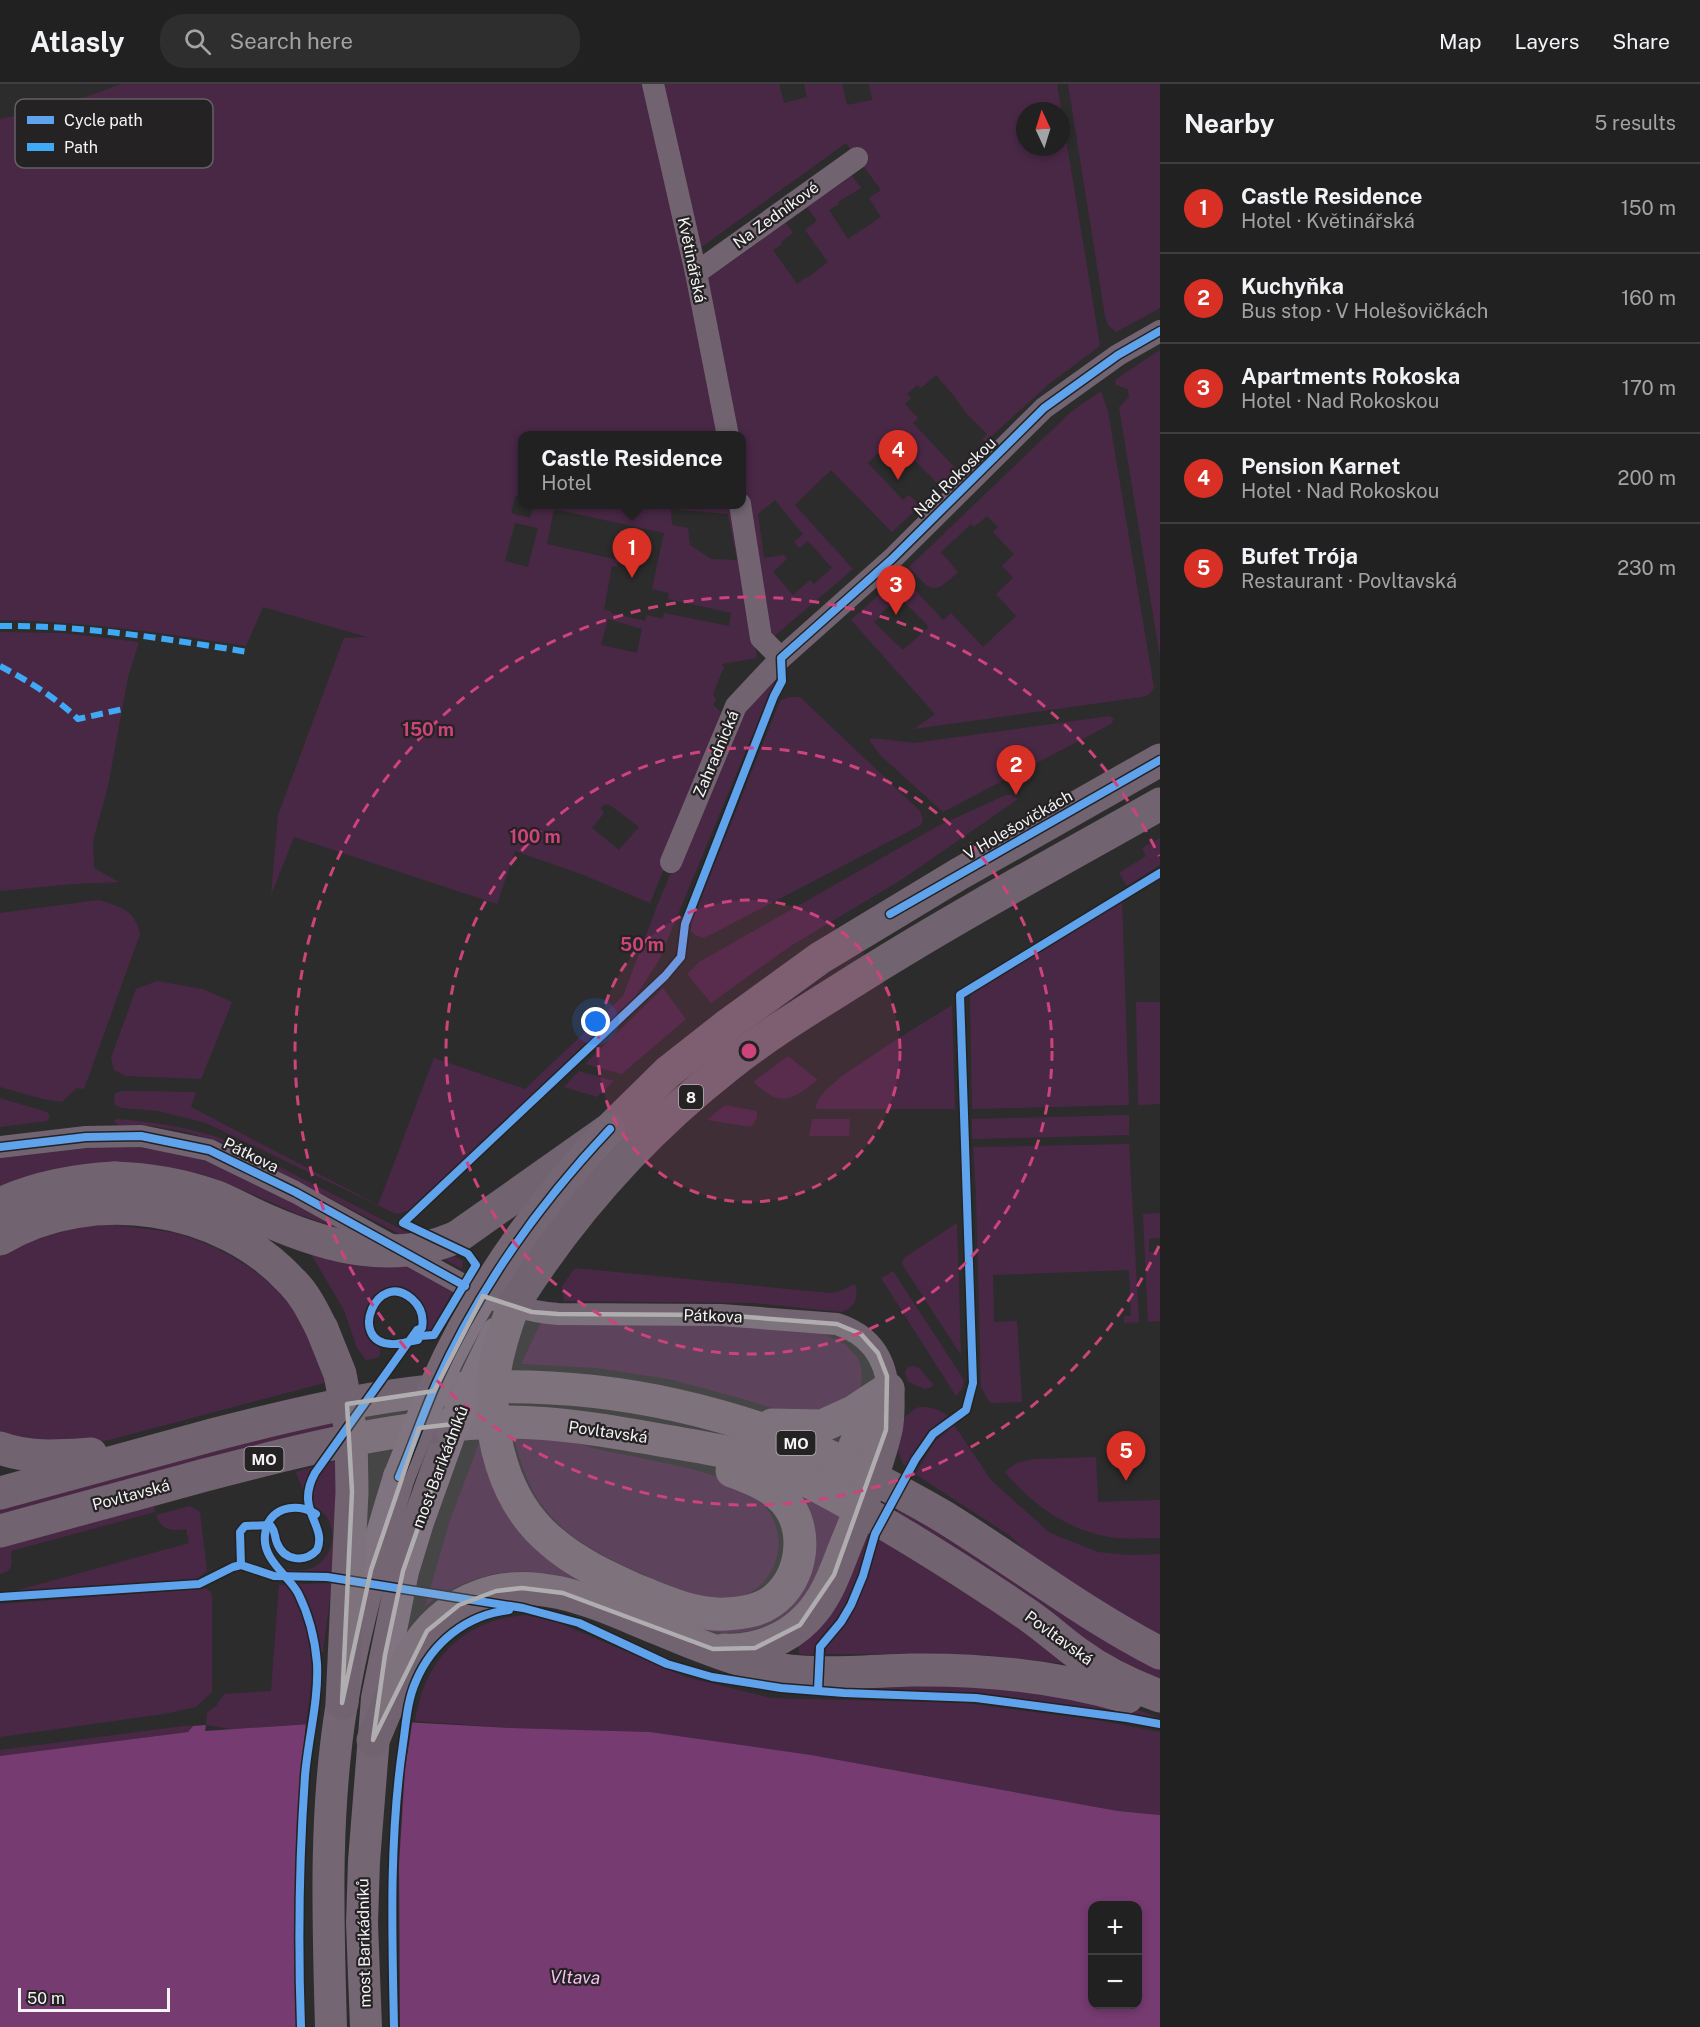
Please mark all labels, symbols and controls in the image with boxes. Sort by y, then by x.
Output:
search box [160,14,580,68]
text: Atlasly [30,25,124,58]
icon: search [181,25,214,58]
text: Search here [229,28,353,54]
text: Map [1439,29,1482,54]
text: Layers [1515,29,1579,54]
text: Share [1612,29,1670,54]
legend [15,99,213,168]
north arrow [1016,102,1070,156]
text: Nearby [1184,108,1274,139]
text: Cycle path [64,111,143,130]
text: 5 results [1594,111,1676,135]
text: Path [64,138,98,157]
street label: Na Zedníkové [730,178,822,252]
text: Castle Residence [1241,183,1423,209]
text: 1 [1199,196,1208,220]
text: 150 m [1621,196,1676,220]
text: Hotel · Květinářská [1241,209,1415,233]
street label: Květinářská [674,215,710,305]
text: Kuchyňka [1241,273,1344,299]
text: 2 [1197,286,1210,310]
text: 160 m [1621,286,1676,310]
text: Bus stop · V Holešovičkách [1241,299,1488,323]
text: Apartments Rokoska [1241,363,1460,389]
text: 3 [1197,376,1210,400]
text: 170 m [1622,376,1676,400]
text: Hotel · Nad Rokoskou [1241,389,1439,413]
pin: 4 [878,430,918,480]
popup [518,431,746,509]
street label: Nad Rokoskou [910,433,1000,521]
text: Castle Residence [541,445,723,471]
text: Pension Karnet [1241,453,1400,479]
text: 4 [1197,466,1210,490]
text: 200 m [1618,466,1676,490]
text: Hotel [541,471,592,495]
text: Hotel · Nad Rokoskou [1241,479,1439,503]
pin: 1 [612,528,652,578]
text: Bufet Trója [1241,543,1358,569]
text: 5 [1197,556,1210,580]
text: 230 m [1617,556,1676,580]
pin: 3 [876,566,916,615]
text: Restaurant · Povltavská [1241,569,1457,593]
street label: Zahradnická [689,708,743,800]
text: 150 m [402,719,454,740]
pin: 2 [996,746,1036,795]
street label: V Holešovičkách [960,786,1076,864]
text: 100 m [509,826,561,847]
text: 50 m [620,934,664,955]
your location [581,1007,610,1036]
centre of rings [739,1041,759,1061]
road number: 8 [679,1085,703,1109]
street label: Pátkova [220,1134,282,1176]
street label: Pátkova [683,1305,743,1327]
street label: most Barikádníků [408,1403,472,1531]
street label: Povltavská [567,1417,649,1447]
road number: MO [776,1431,816,1455]
pin: 5 [1106,1432,1146,1481]
road number: MO [244,1447,284,1471]
street label: Povltavská [90,1476,172,1514]
street label: Povltavská [1021,1607,1097,1669]
street label: most Barikádníků [353,1878,375,2008]
map controls [1088,1901,1142,2009]
button: + [1088,1901,1142,1955]
button: − [1088,1955,1142,2009]
water label: Vltava [550,1966,600,1988]
scale bar [18,1985,170,2012]
text: 50 m [27,1989,65,2008]

